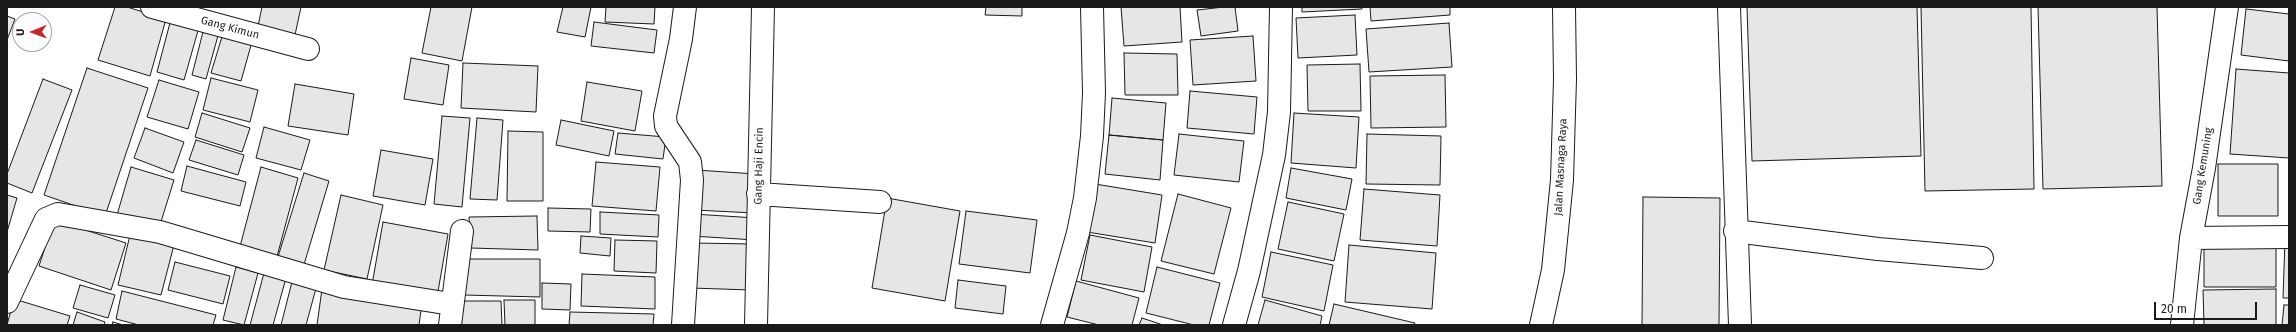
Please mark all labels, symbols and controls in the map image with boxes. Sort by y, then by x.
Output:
north arrow [12,12,52,52]
street label: Gang Kimun [199,14,261,42]
text: U [14,29,27,36]
street label: Jalan Masnaga Raya [1552,118,1570,216]
street label: Gang Haji Encin [752,127,766,205]
street label: Gang Kemuning [2190,127,2216,205]
scale bar [2156,294,2259,320]
text: 20 m [2161,302,2187,316]

